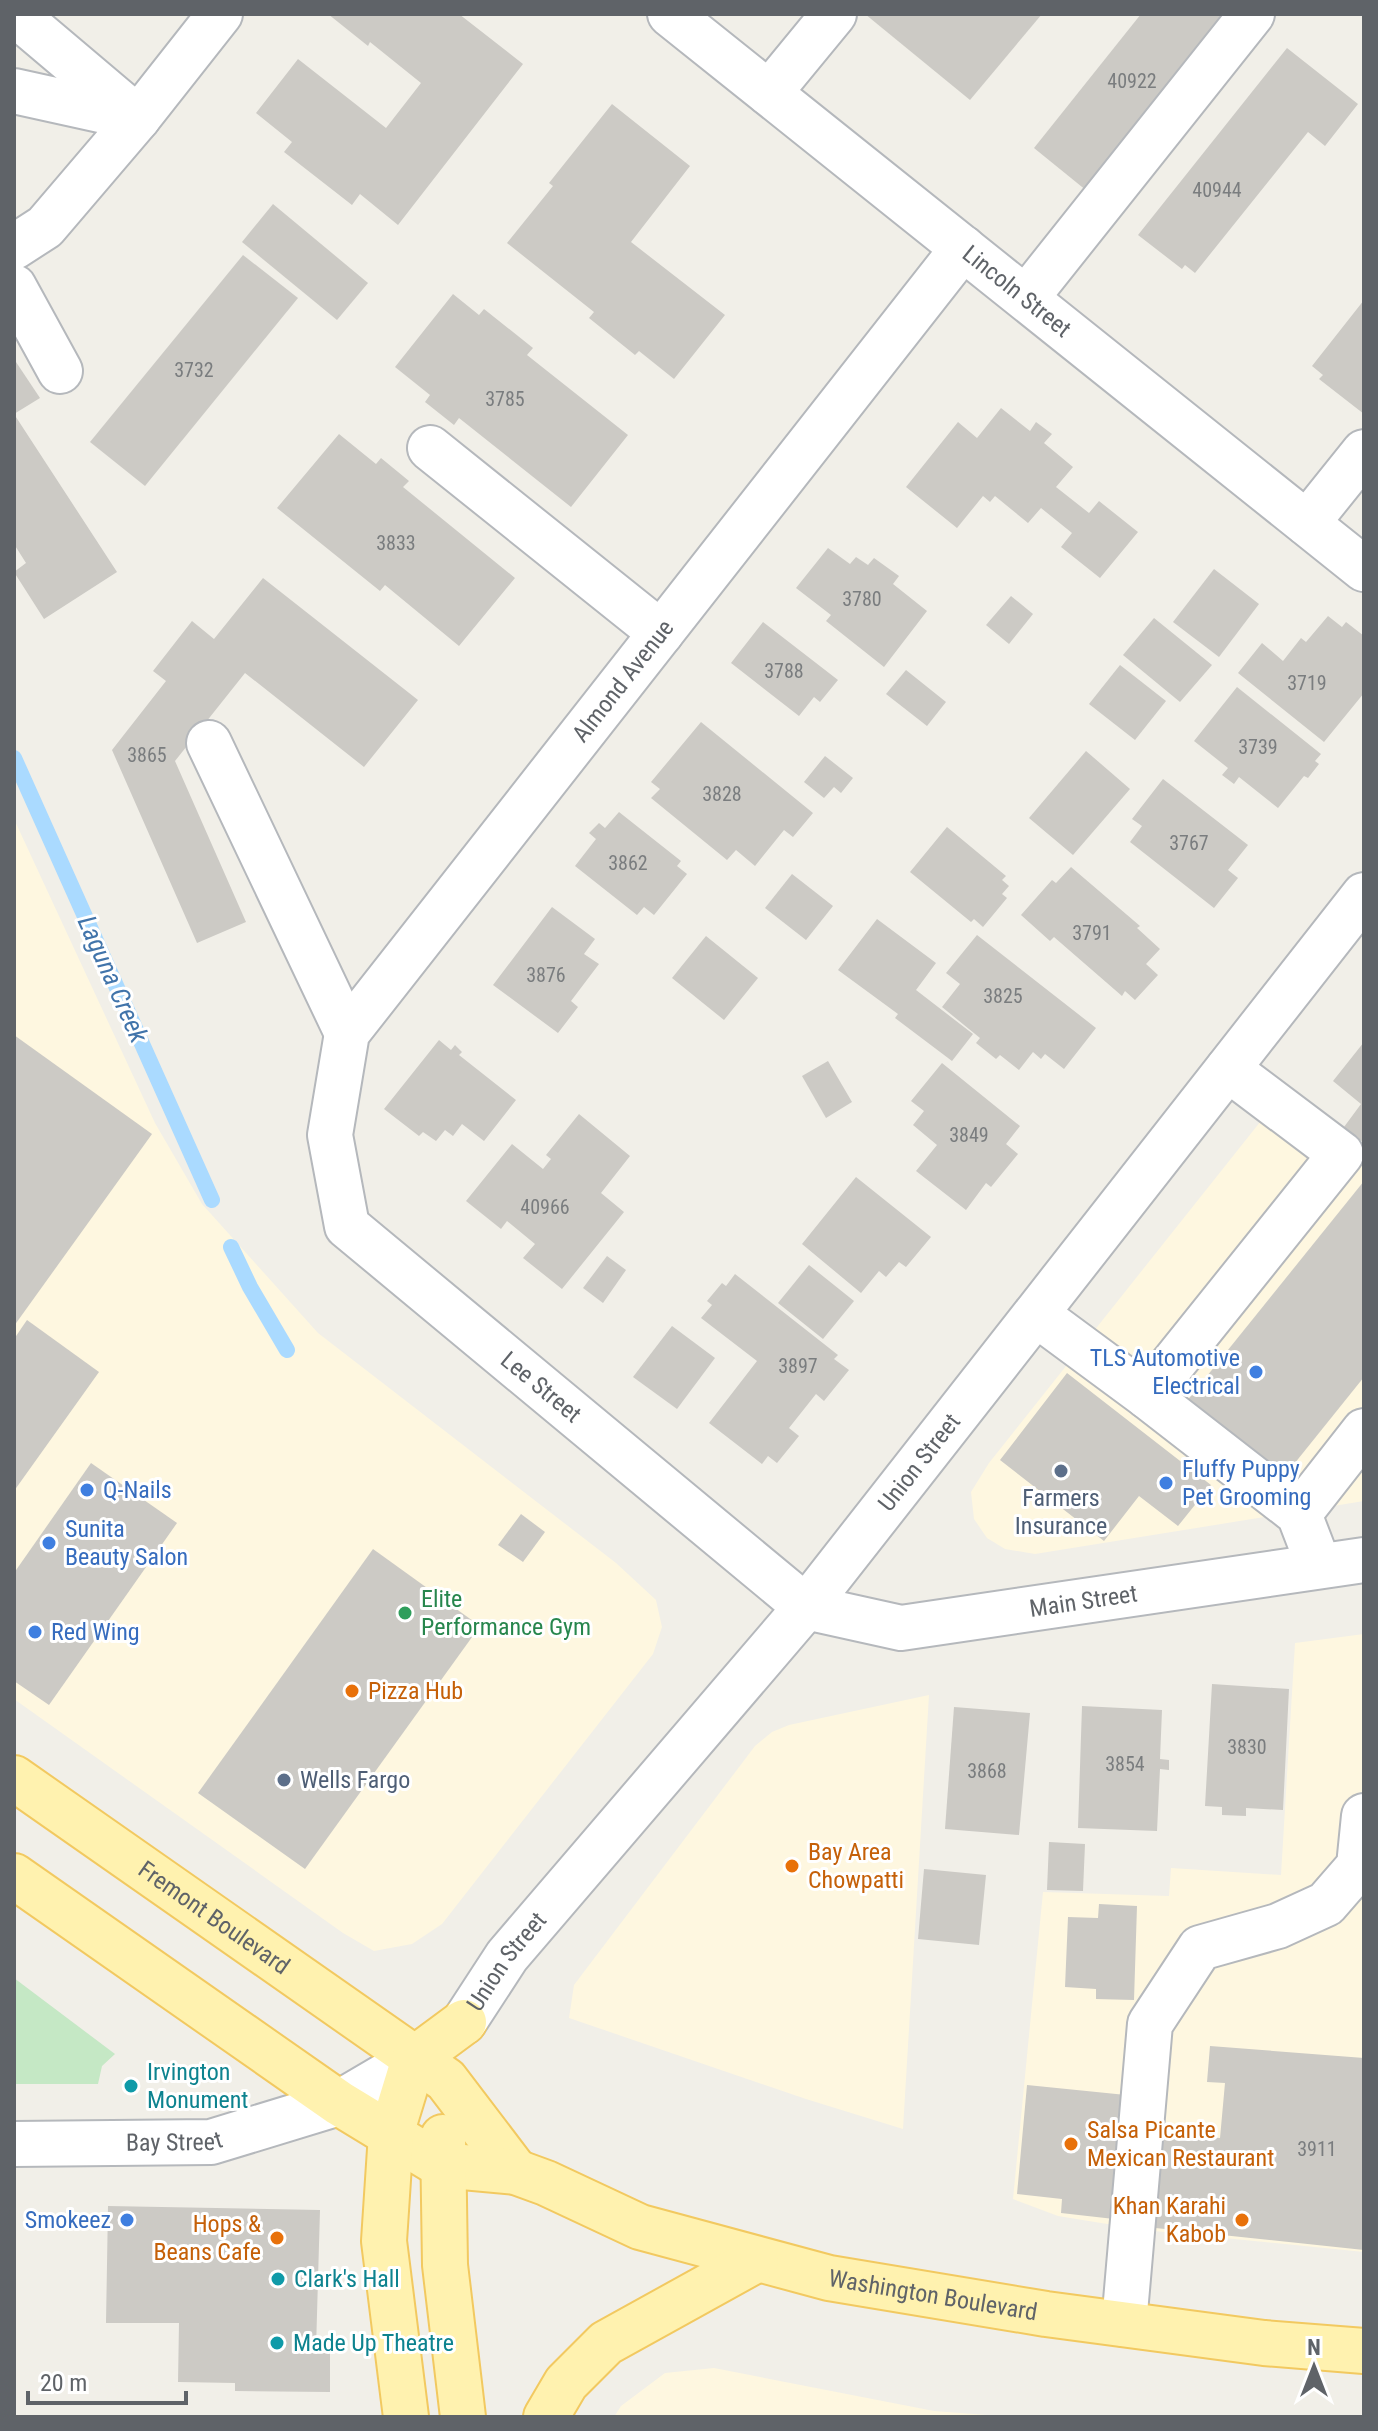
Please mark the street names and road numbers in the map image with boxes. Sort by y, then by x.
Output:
street label: Lincoln Street [957,240,1077,343]
street label: Almond Avenue [567,614,679,748]
street label: Lee Street [495,1346,587,1428]
street label: Union Street [872,1408,966,1517]
street label: Main Street [1028,1579,1139,1623]
street label: Fremont Boulevard [133,1855,295,1980]
street label: Union Street [461,1906,552,2016]
street label: Bay Street [126,2125,226,2157]
street label: Washington Boulevard [827,2264,1039,2326]

